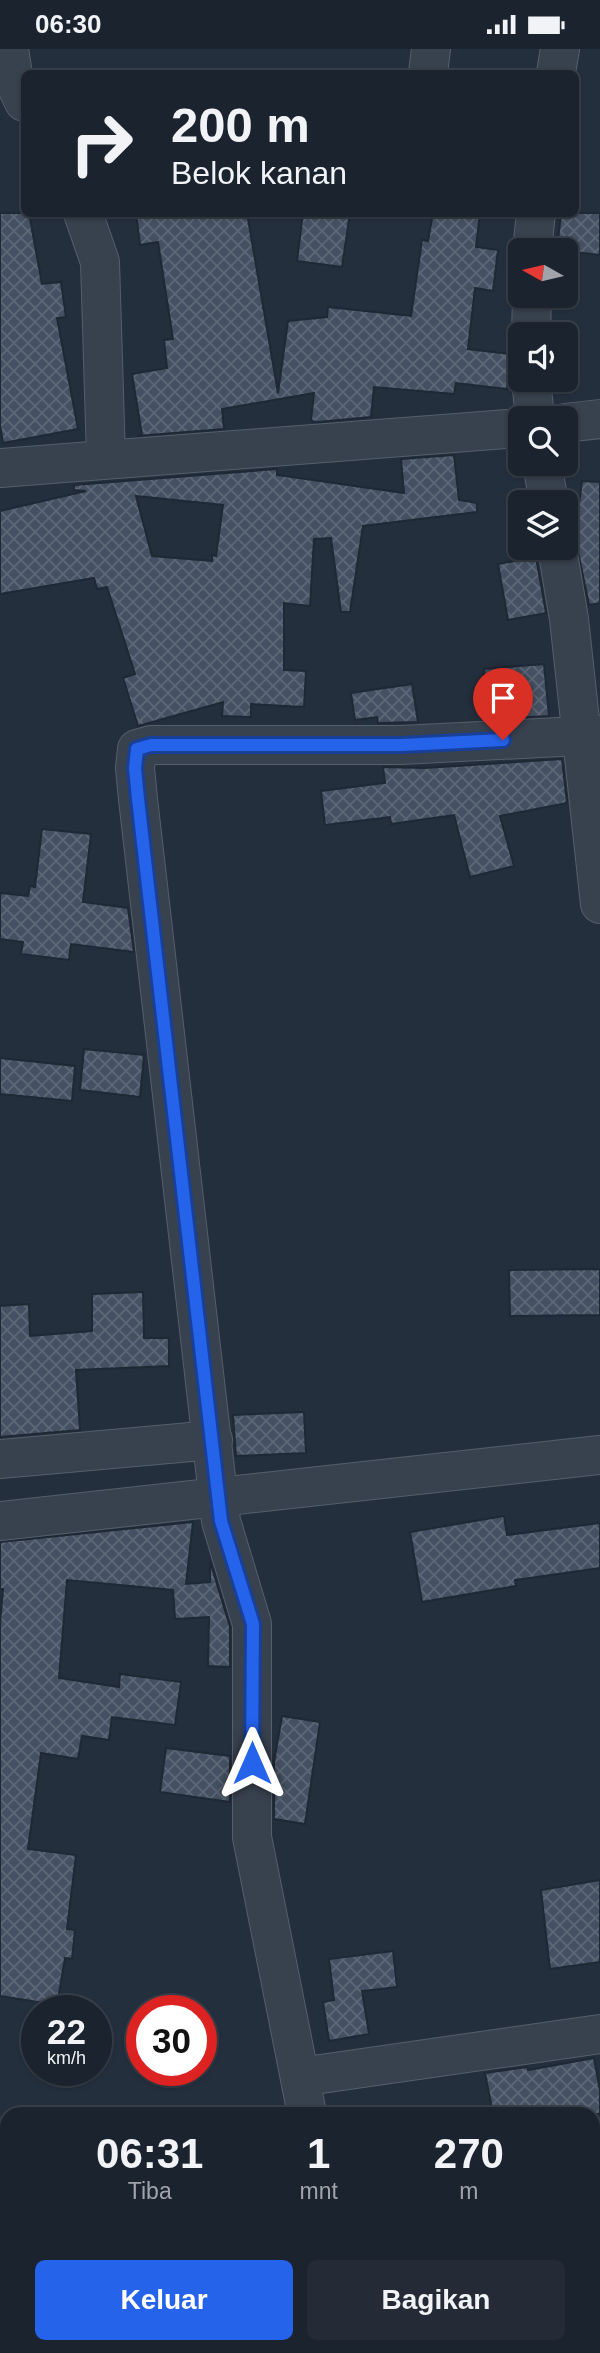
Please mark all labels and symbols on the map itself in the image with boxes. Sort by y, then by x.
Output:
north arrow [508,238,578,308]
pin [473,668,533,740]
position arrow [215,1726,289,1800]
speed limit sign: 30 [126,1995,217,2086]

